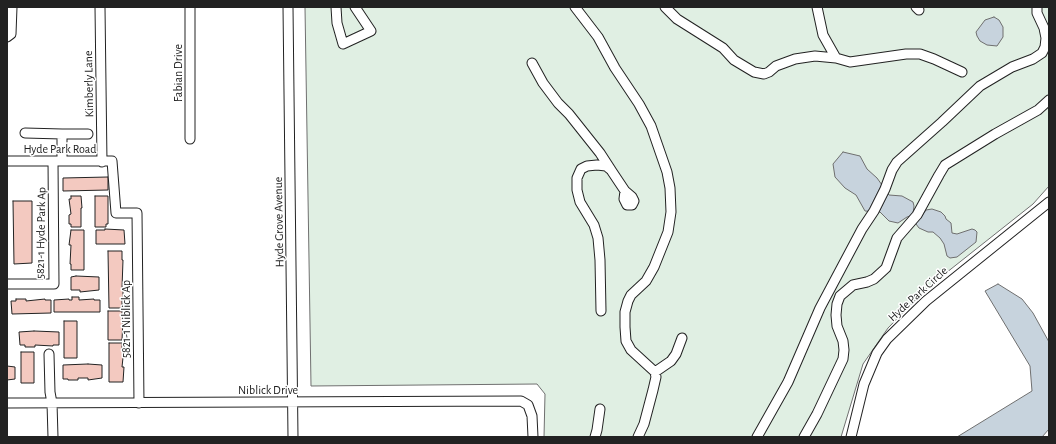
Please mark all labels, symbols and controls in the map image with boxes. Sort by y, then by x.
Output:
street label: Fabian Drive [171,44,185,102]
street label: Kimberly Lane [81,50,97,118]
street label: Hyde Park Road [23,142,97,156]
street label: Hyde Grove Avenue [271,177,287,267]
street label: 5821-1 Hyde Park Ap [33,187,49,279]
street label: Hyde Park Circle [885,263,951,325]
street label: 5821-1 Niblick Ap [119,280,133,358]
street label: Niblick Drive [238,383,298,397]

